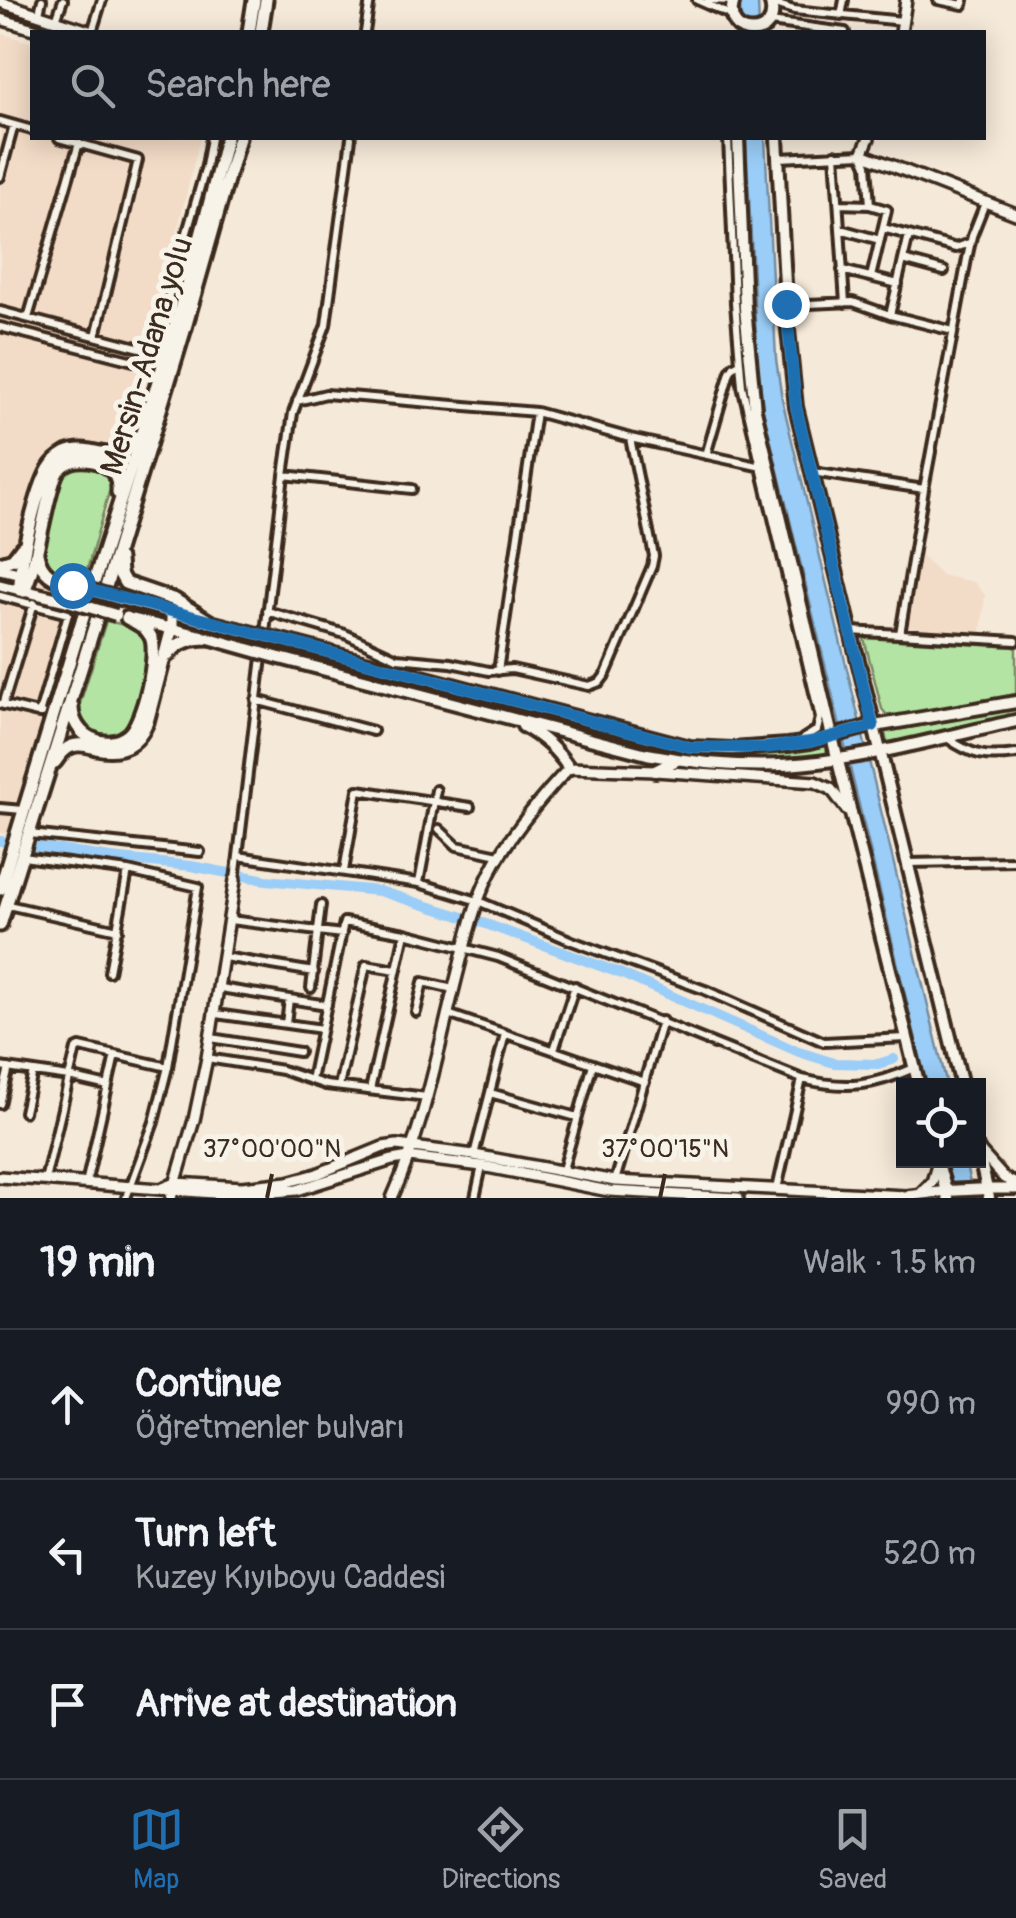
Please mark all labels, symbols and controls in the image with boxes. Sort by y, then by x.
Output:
search box [30,30,986,140]
icon: search [65,58,120,113]
text: Search here [145,61,331,109]
street label: Mersin-Adana yolu [92,232,202,480]
route end [764,282,810,328]
route start [50,563,96,609]
map controls [896,1078,986,1168]
button: locate [896,1078,986,1168]
text: 37°00'00"N [203,1134,341,1165]
text: 37°00'15"N [601,1134,729,1165]
text: 19 min [40,1237,155,1289]
text: Walk · 1.5 km [803,1243,976,1283]
text: Continue [135,1360,281,1408]
icon: ahead [40,1377,95,1432]
text: 990 m [886,1384,976,1424]
text: Öğretmenler bulvarı [135,1408,405,1448]
text: Turn left [135,1510,276,1558]
icon: left [40,1527,95,1582]
text: 520 m [884,1534,976,1574]
text: Kuzey Kıyıboyu Caddesi [135,1558,445,1598]
icon: arrive [40,1677,95,1732]
text: Arrive at destination [135,1680,457,1728]
tab: Map [129,1802,184,1897]
tab: Directions [441,1802,560,1897]
tab: Saved [818,1802,887,1897]

